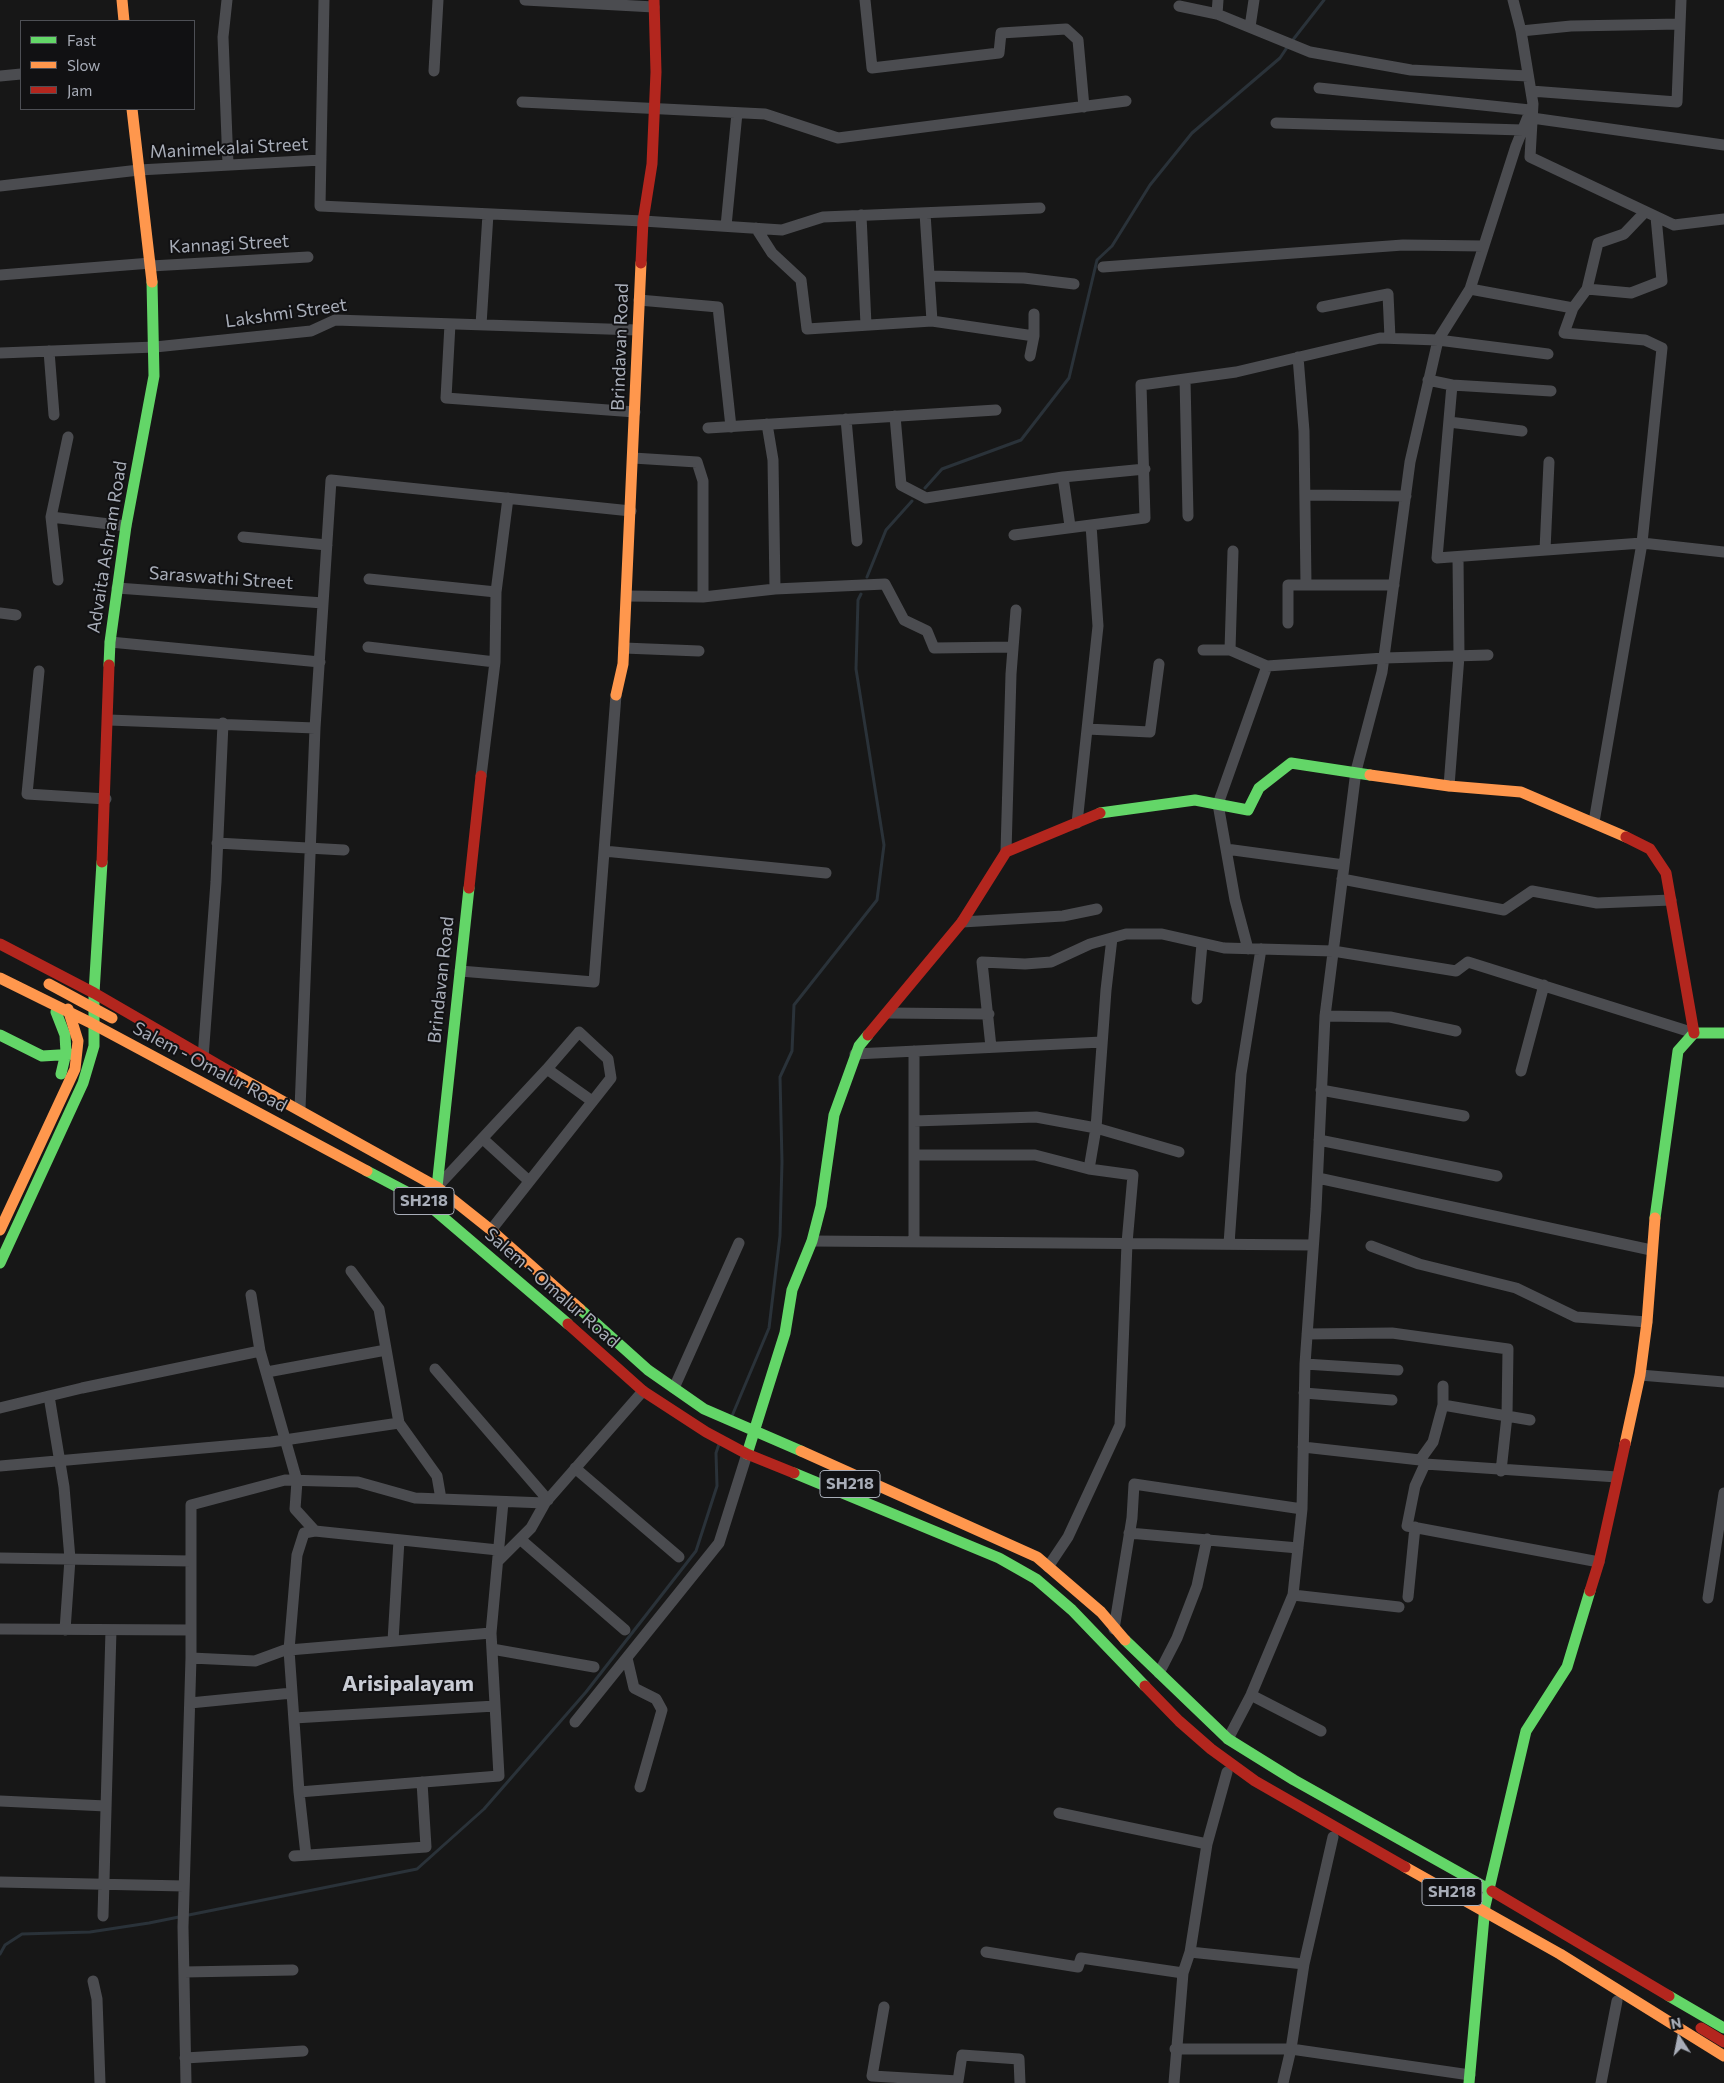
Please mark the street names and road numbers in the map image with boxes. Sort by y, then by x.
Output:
street label: Manimekalai Street [149,133,309,163]
street label: Kannagi Street [168,230,290,258]
street label: Brindavan Road [607,283,633,411]
street label: Lakshmi Street [224,294,348,332]
street label: Advaita Ashram Road [83,459,131,635]
street label: Saraswathi Street [148,562,294,594]
street label: Brindavan Road [424,915,458,1045]
street label: Salem - Omalur Road [129,1017,291,1117]
road number: SH218 [394,1188,454,1214]
street label: Salem - Omalur Road [480,1224,624,1352]
road number: SH218 [820,1470,880,1498]
road number: SH218 [1422,1878,1482,1905]

